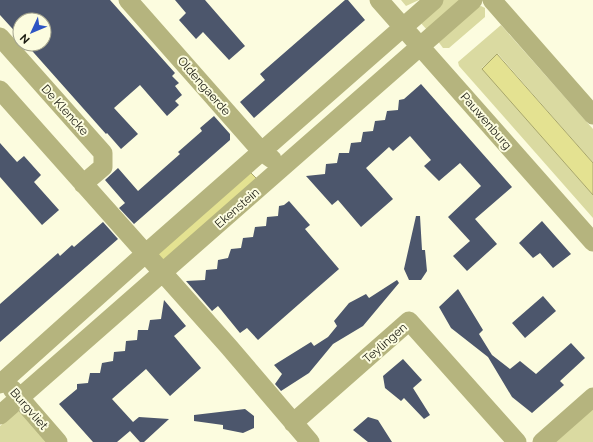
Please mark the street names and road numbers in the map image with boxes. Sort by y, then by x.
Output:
street label: Oldengaerde [175,54,233,118]
street label: De Klencke [39,82,91,138]
street label: Pauwenburg [458,90,514,152]
street label: Ekenstein [212,185,262,231]
street label: Teylingen [360,320,410,366]
street label: Burgvliet [7,386,51,432]

